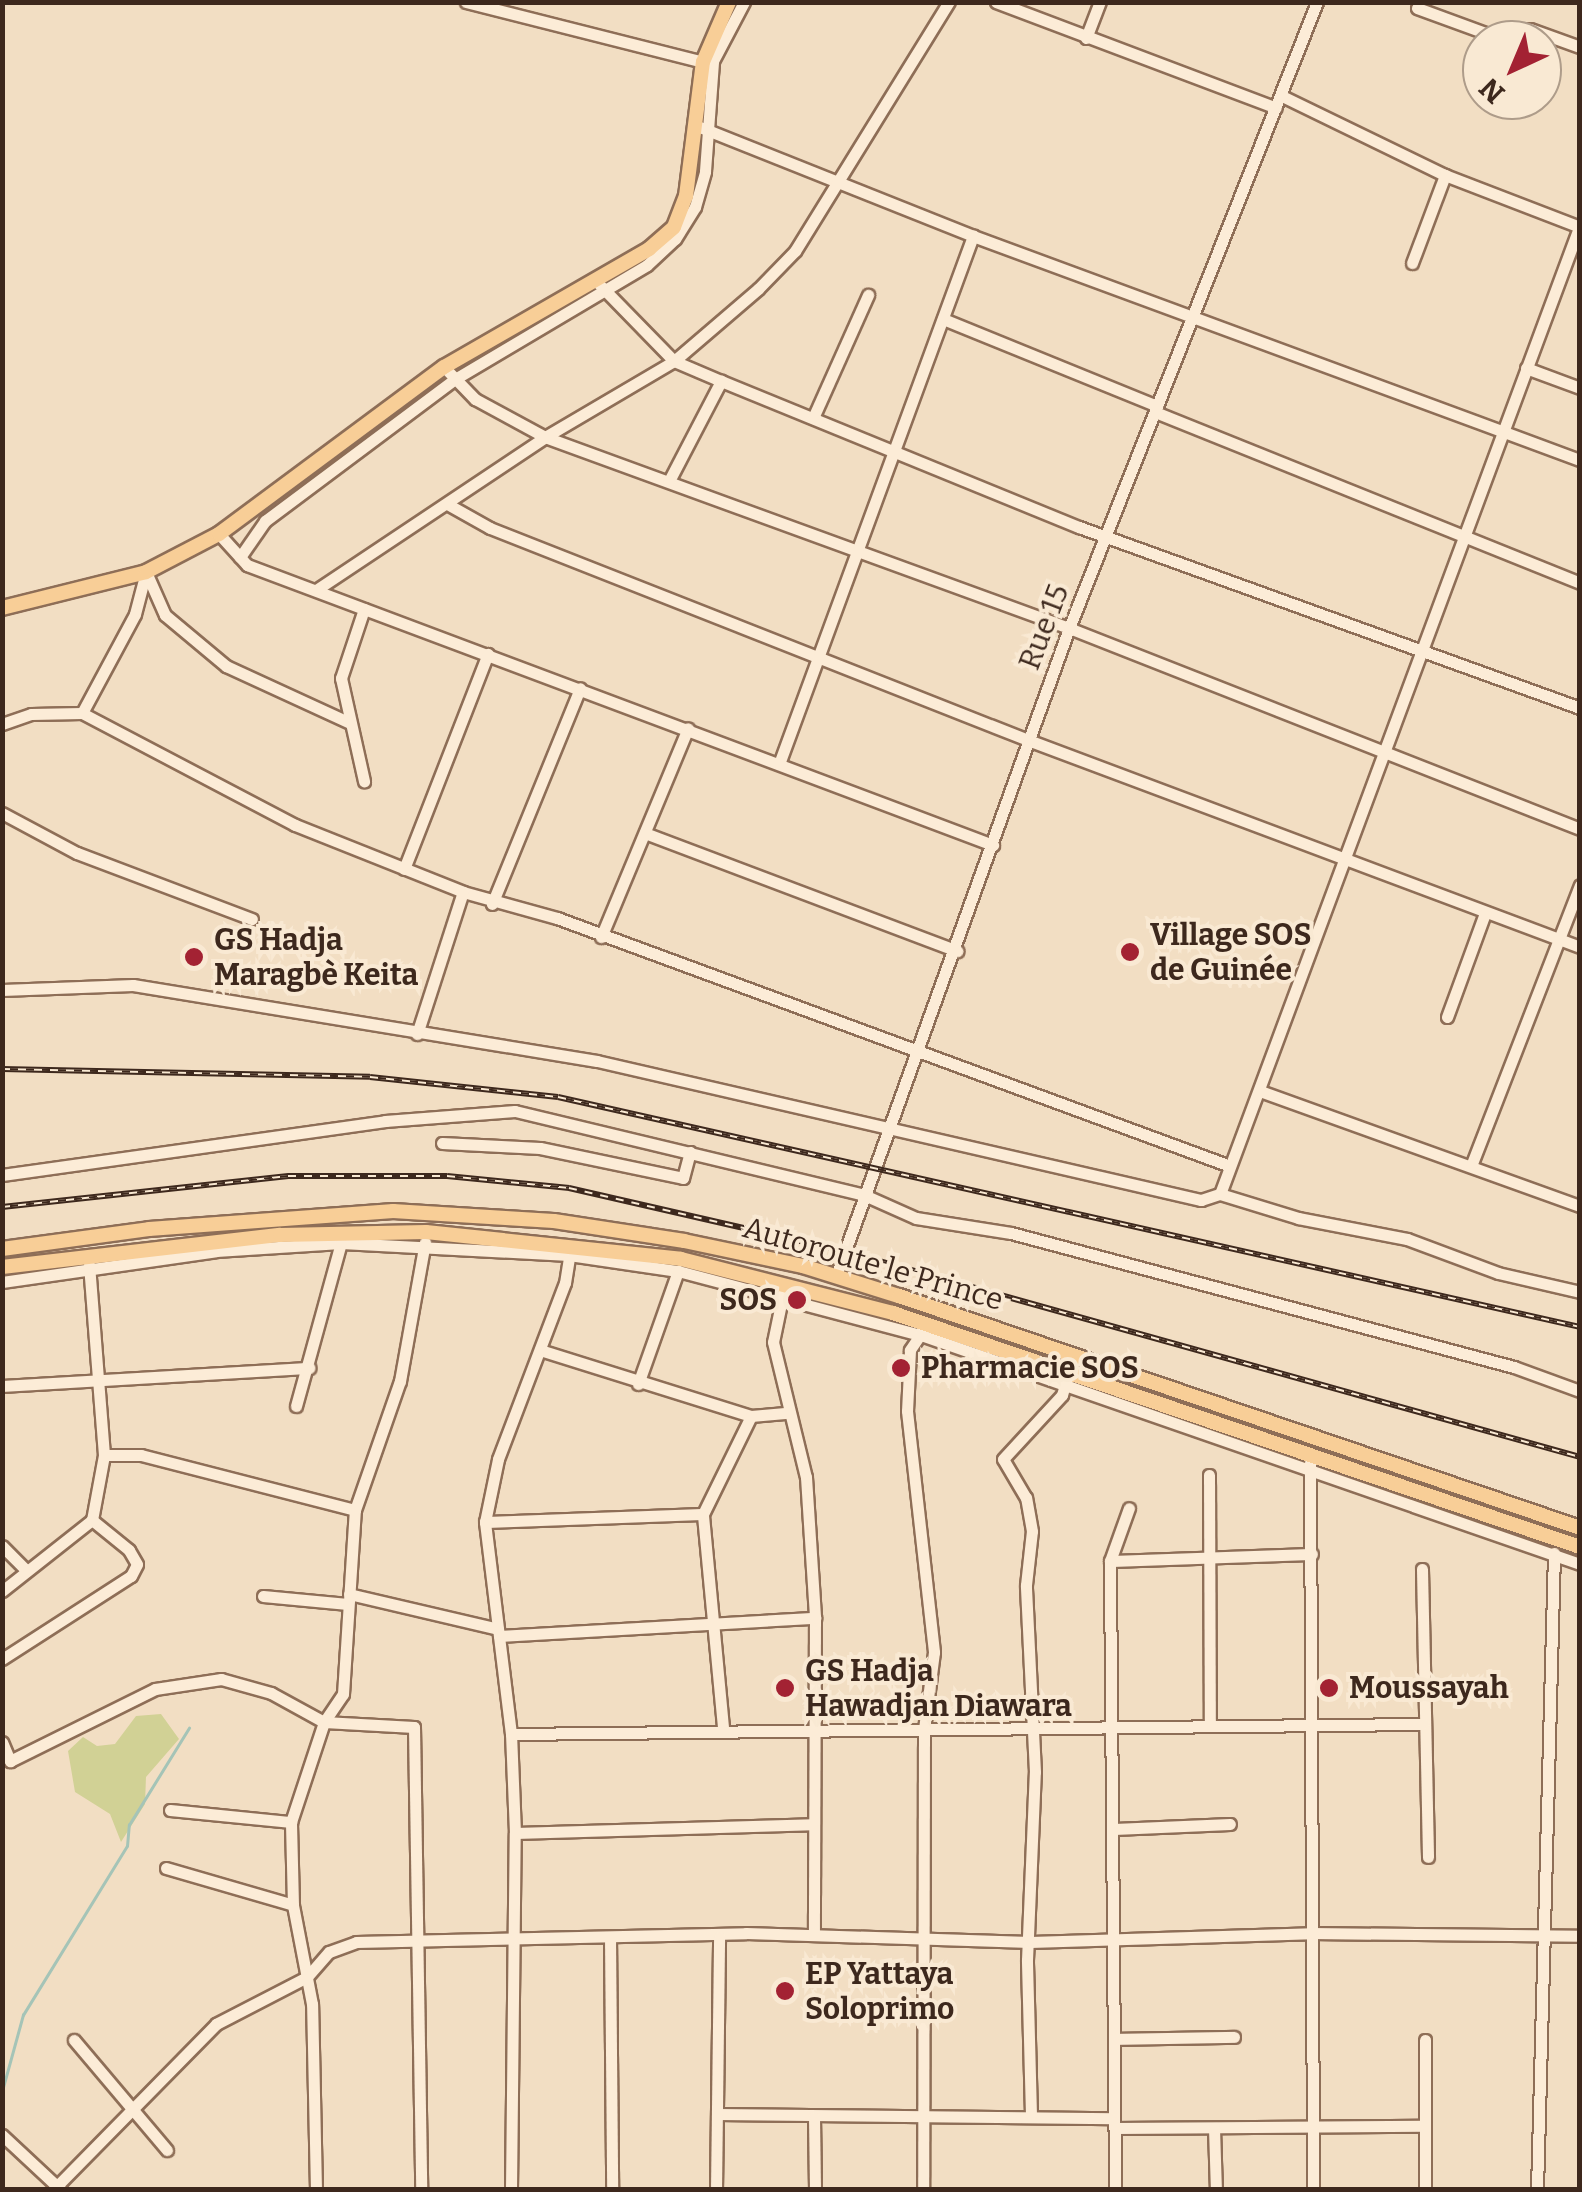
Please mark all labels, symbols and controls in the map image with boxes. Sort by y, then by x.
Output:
north arrow [1462,20,1562,120]
text: N [1473,71,1511,110]
street label: Rue 15 [1011,579,1077,675]
place label: Village SOS de Guinée [1150,917,1311,988]
place label: GS Hadja Maragbè Keita [214,922,418,992]
marker: Village SOS de Guinée [1119,941,1141,963]
marker: GS Hadja Maragbè Keita [183,946,205,968]
street label: Autoroute le Prince [739,1210,1007,1318]
place label: SOS [719,1282,777,1318]
marker: SOS [786,1289,808,1311]
place label: Pharmacie SOS [921,1350,1139,1386]
marker: Pharmacie SOS [890,1357,912,1379]
place label: GS Hadja Hawadjan Diawara [805,1653,1072,1724]
place label: Moussayah [1349,1670,1509,1706]
marker: GS Hadja Hawadjan Diawara [774,1677,796,1699]
marker: Moussayah [1318,1677,1340,1699]
place label: EP Yattaya Soloprimo [805,1956,954,2026]
marker: EP Yattaya Soloprimo [774,1980,796,2002]

